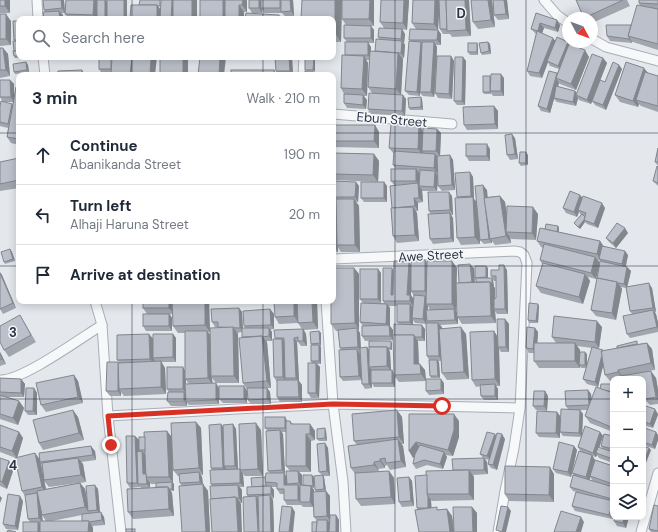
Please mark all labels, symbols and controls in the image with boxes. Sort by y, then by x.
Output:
text: D [456,5,466,22]
north arrow [562,12,598,48]
search box [16,16,336,60]
icon: search [30,27,52,49]
text: Search here [62,28,145,48]
text: 3 min [32,87,77,109]
text: Walk · 210 m [247,90,320,107]
street label: Ebun Street [356,108,428,131]
text: Continue [70,136,138,156]
icon: ahead [32,144,54,166]
text: 190 m [284,146,320,163]
text: Abanikanda Street [70,156,181,173]
text: Turn left [70,196,131,216]
icon: left [32,204,54,226]
text: 20 m [289,206,320,223]
text: Alhaji Haruna Street [70,216,189,233]
street label: Awe Street [398,245,464,266]
icon: arrive [32,264,54,286]
text: Arrive at destination [70,265,221,285]
text: 3 [9,324,17,341]
map controls [610,376,646,520]
button: + [610,376,646,412]
route start [433,397,451,415]
button: − [610,412,646,448]
route end [102,436,120,454]
button: locate [610,448,646,484]
text: 4 [9,457,17,474]
button: layers [610,484,646,520]

